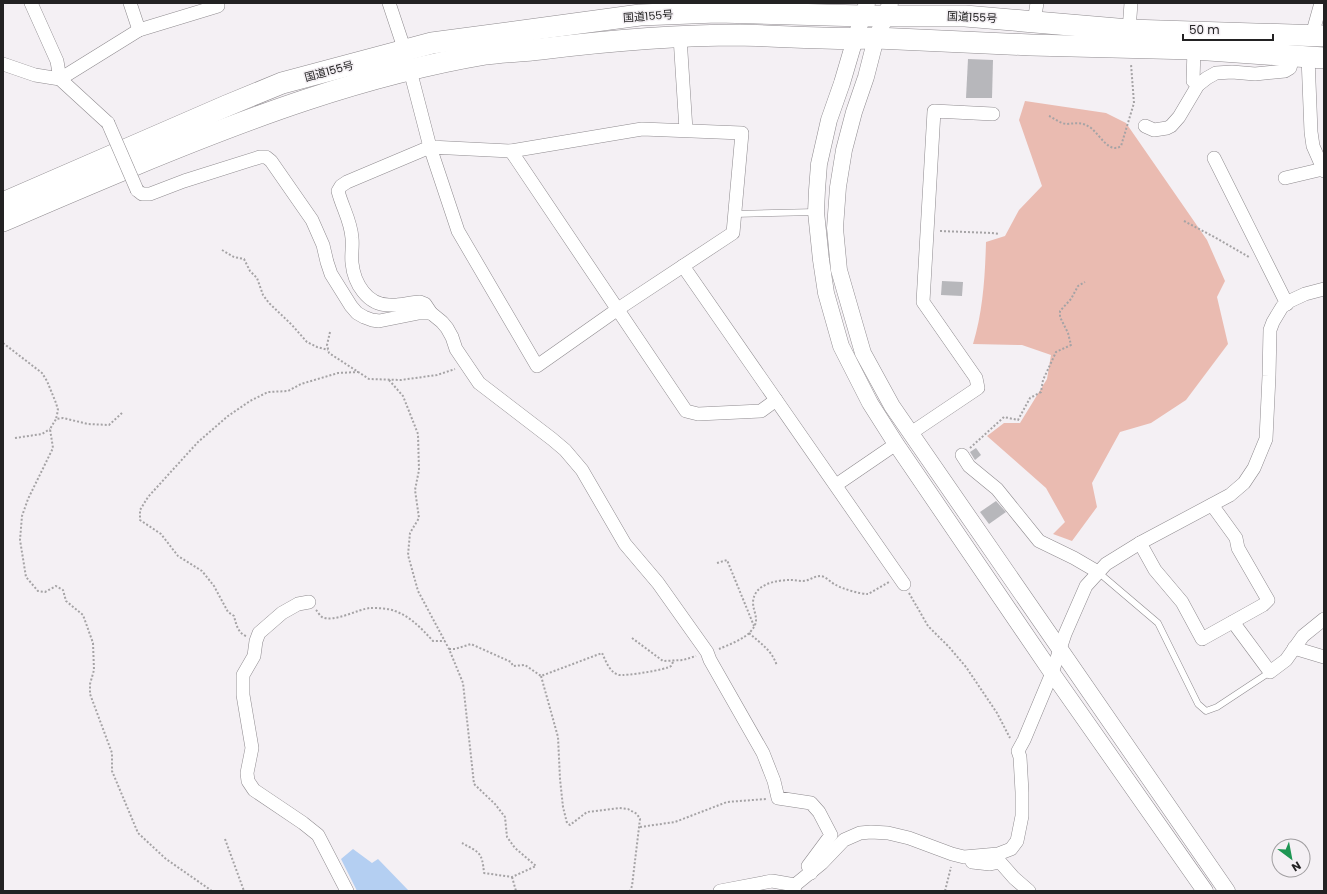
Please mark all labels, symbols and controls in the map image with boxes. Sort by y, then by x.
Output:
street label: 国道155号 [622,6,674,26]
street label: 国道155号 [946,8,998,26]
scale bar [1183,16,1273,42]
text: 50 m [1189,21,1220,38]
street label: 国道155号 [303,57,355,85]
north arrow [1271,838,1311,878]
text: N [1289,858,1304,875]

